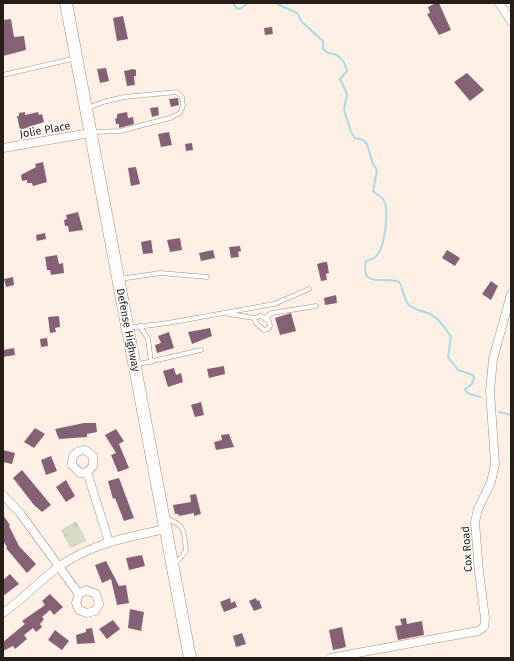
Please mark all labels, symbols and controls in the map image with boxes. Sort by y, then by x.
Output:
street label: Jolie Place [19,119,71,141]
street label: Defense Highway [114,287,143,373]
street label: Cox Road [459,526,475,572]

